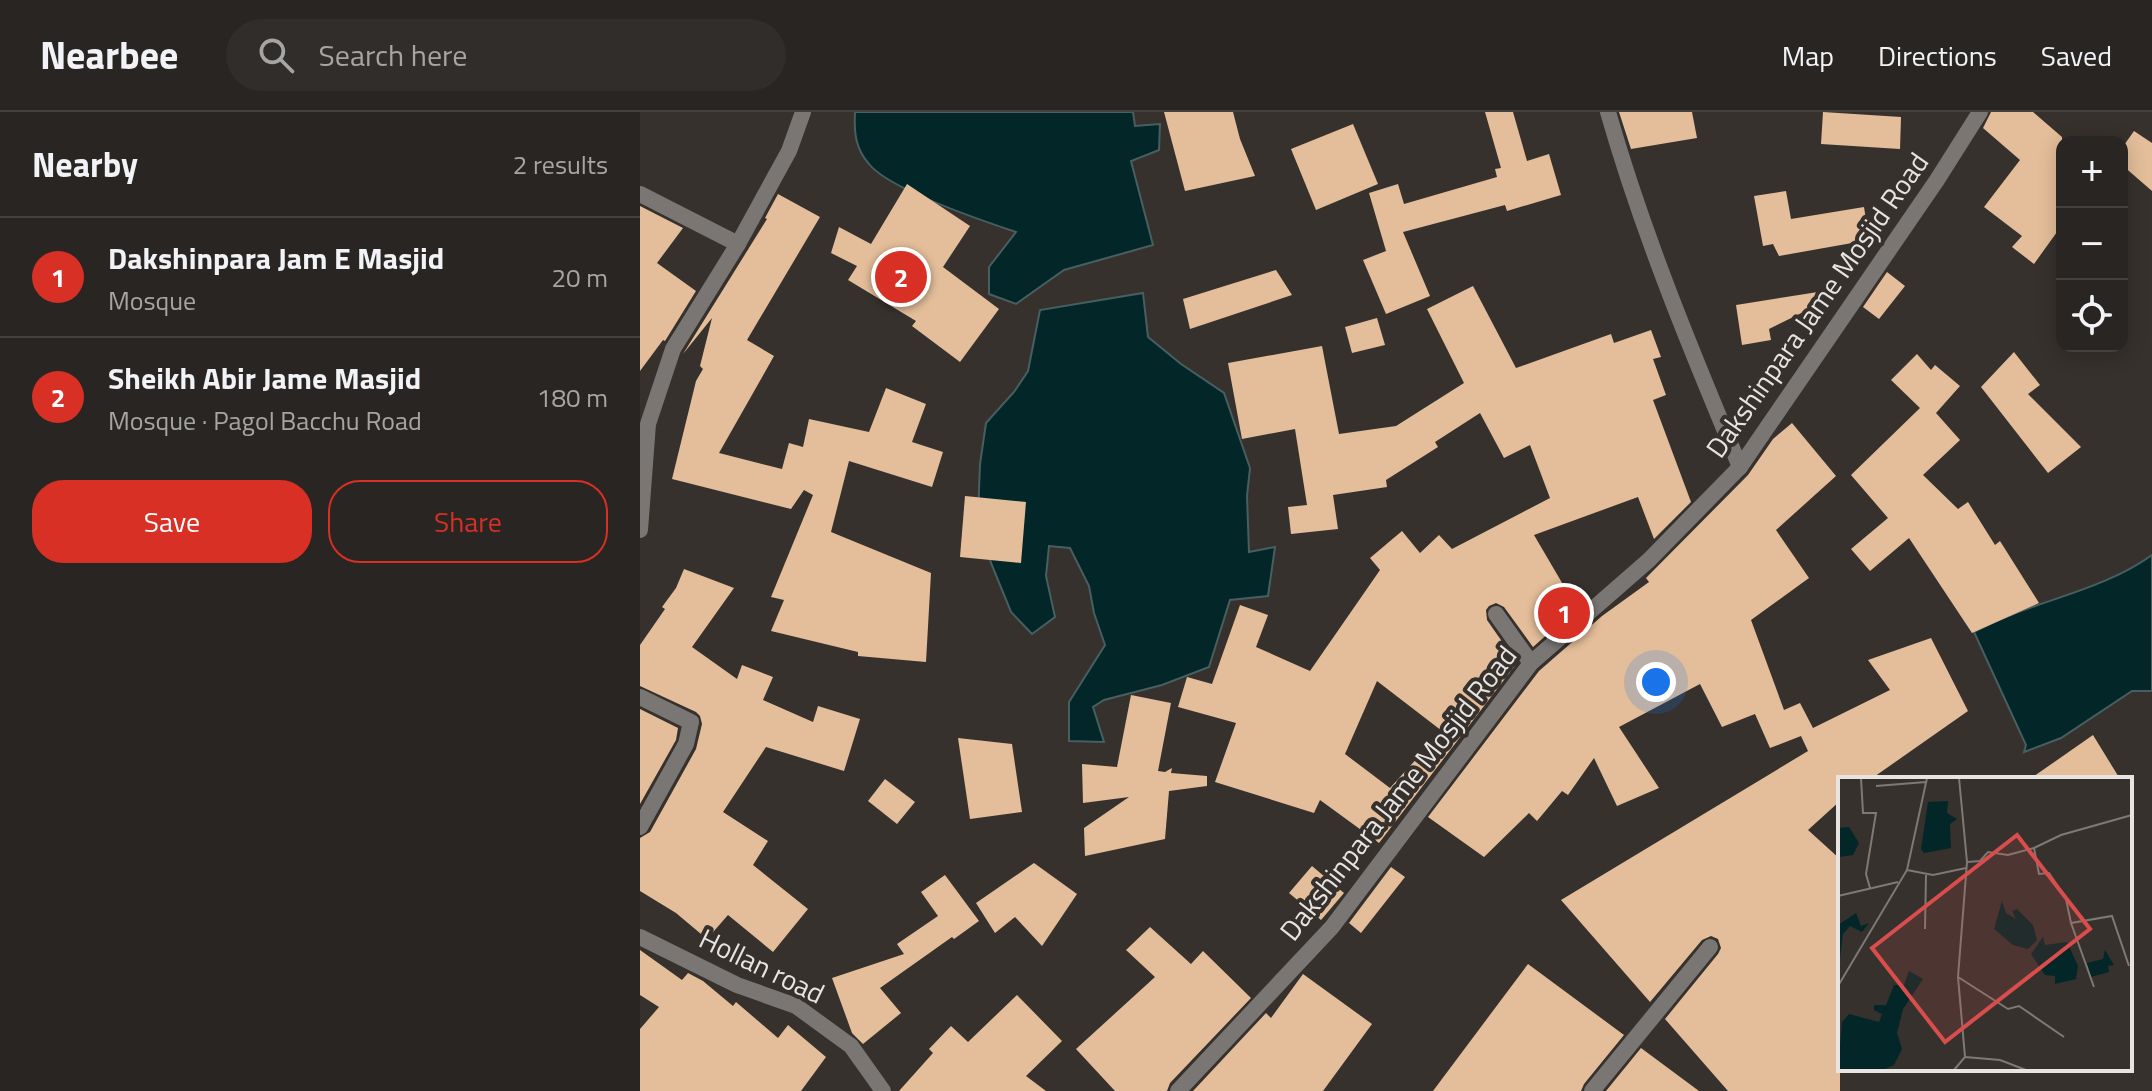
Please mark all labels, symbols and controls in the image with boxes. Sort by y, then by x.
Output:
search box [226,19,786,91]
text: Nearbee [40,26,178,84]
text: Search here [318,32,467,78]
icon: search [254,33,298,77]
text: Map [1782,34,1834,77]
text: Directions [1878,34,1997,77]
text: Saved [2041,34,2112,77]
map controls [2056,136,2128,352]
button: + [2056,136,2128,208]
text: Nearby [32,138,138,190]
street label: Dakshinpara Jame Mosjid Road [1695,143,1939,466]
text: 2 results [513,145,608,184]
button: − [2056,208,2128,280]
text: Dakshinpara Jam E Masjid [108,235,444,281]
pin: 2 [875,247,927,307]
text: 1 [51,258,65,297]
text: 20 m [551,258,608,297]
button: locate [2056,280,2128,352]
text: Mosque [108,281,196,320]
text: Sheikh Abir Jame Masjid [108,355,421,401]
text: 2 [51,378,65,417]
text: 180 m [537,378,608,417]
text: Mosque · Pagol Bacchu Road [108,401,422,440]
button: Save [32,480,312,563]
button: Share [328,480,608,563]
pin: 1 [1538,583,1590,643]
street label: Dakshinpara Jame Mosjid Road [1269,636,1527,949]
your location [1636,662,1676,702]
inset map [1838,777,2132,1071]
street label: Hollan road [692,917,832,1014]

